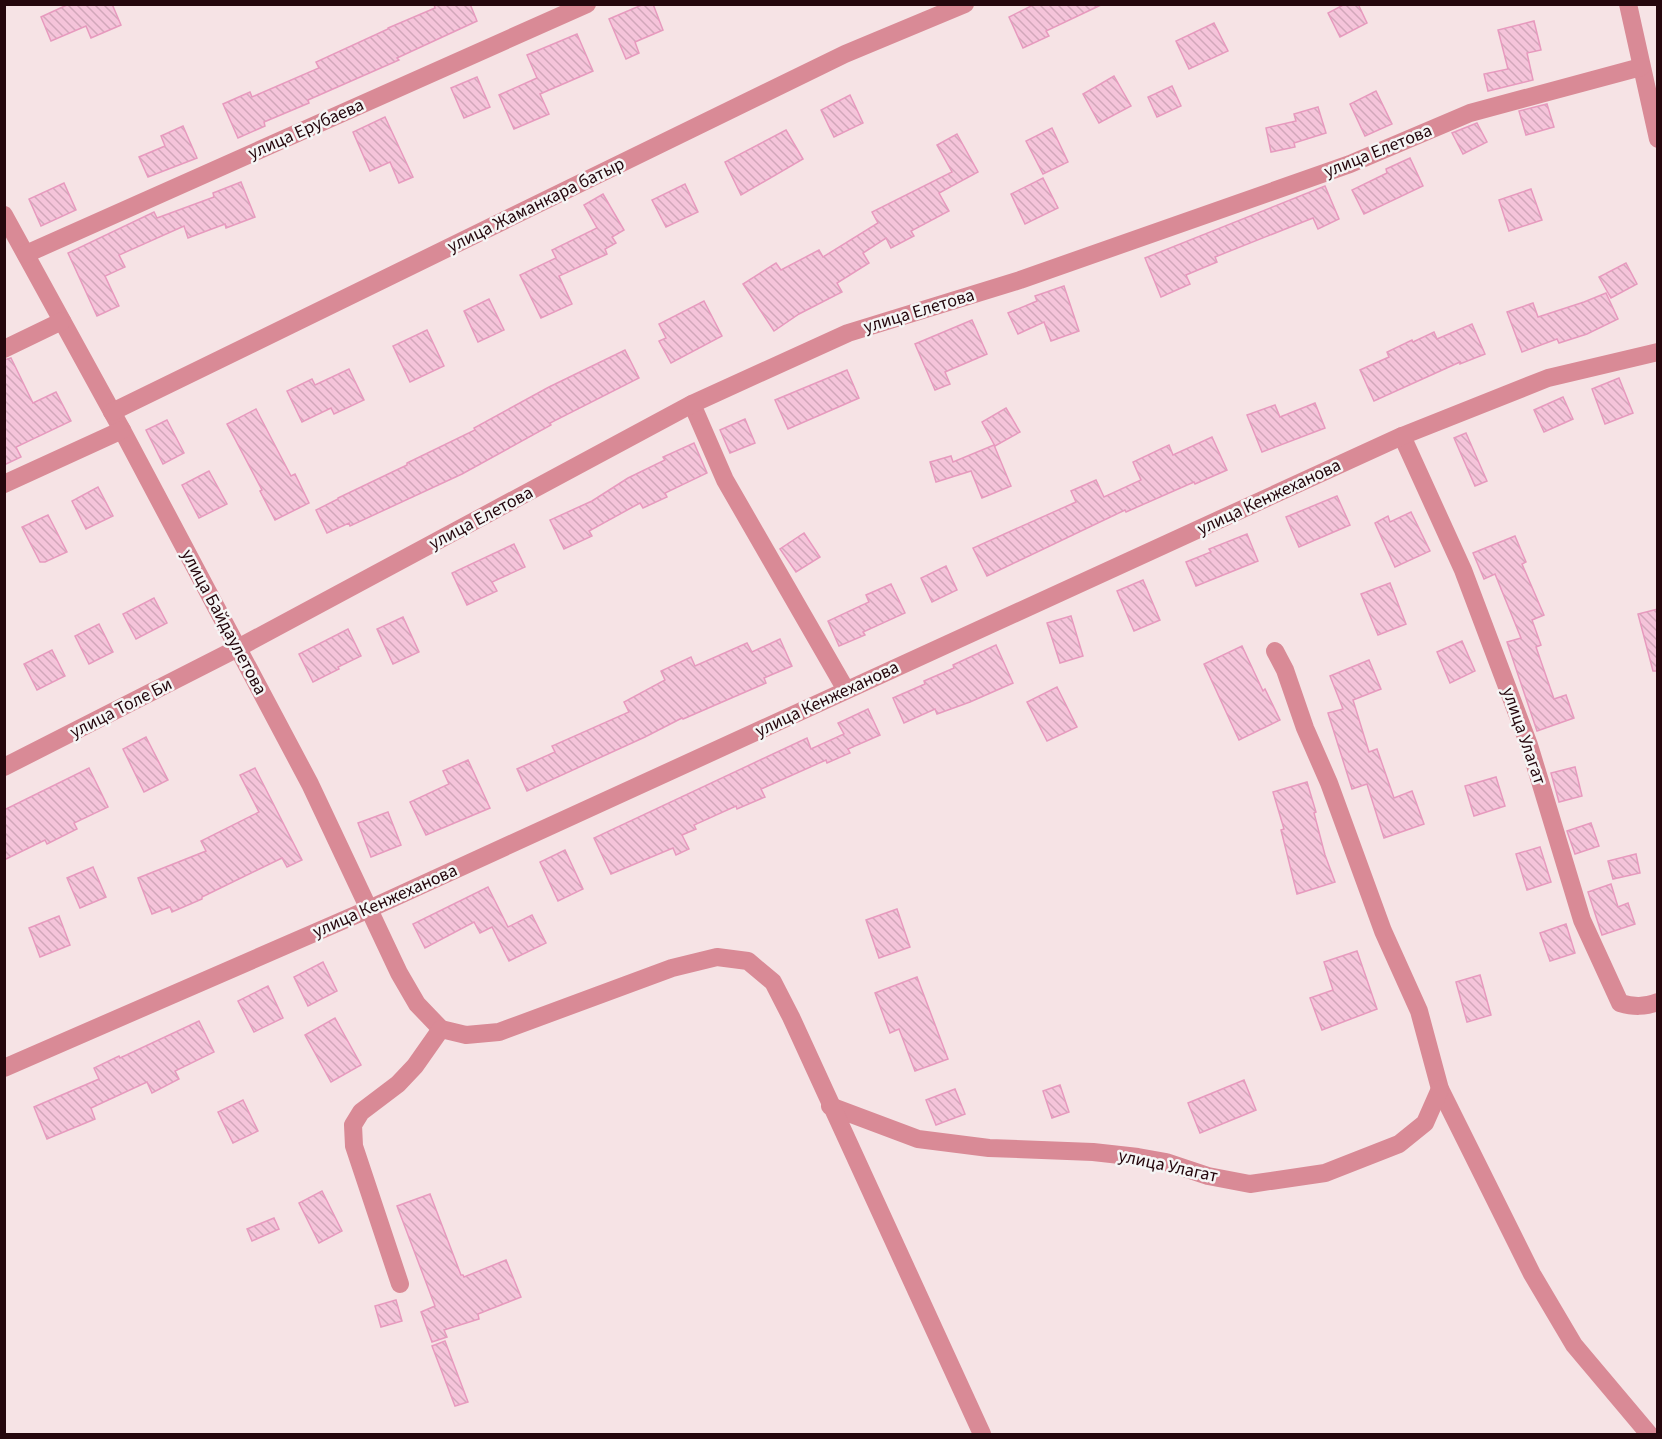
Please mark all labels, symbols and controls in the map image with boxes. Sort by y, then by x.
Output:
street label: улица Ерубаева [244,92,368,166]
street label: улица Елетова [1320,118,1436,184]
street label: улица Жаманкара батыр [443,151,629,259]
street label: улица Елетова [861,282,977,340]
street label: улица Кенжеханова [1193,453,1345,541]
street label: улица Елетова [425,480,537,556]
street label: улица Байдаулетова [175,545,273,699]
street label: улица Кенжеханова [751,655,903,743]
street label: улица Толе Би [66,672,176,744]
street label: улица Улагат [1496,684,1552,788]
street label: улица Кенжеханова [309,858,461,944]
street label: улица Улагат [1116,1143,1220,1189]

